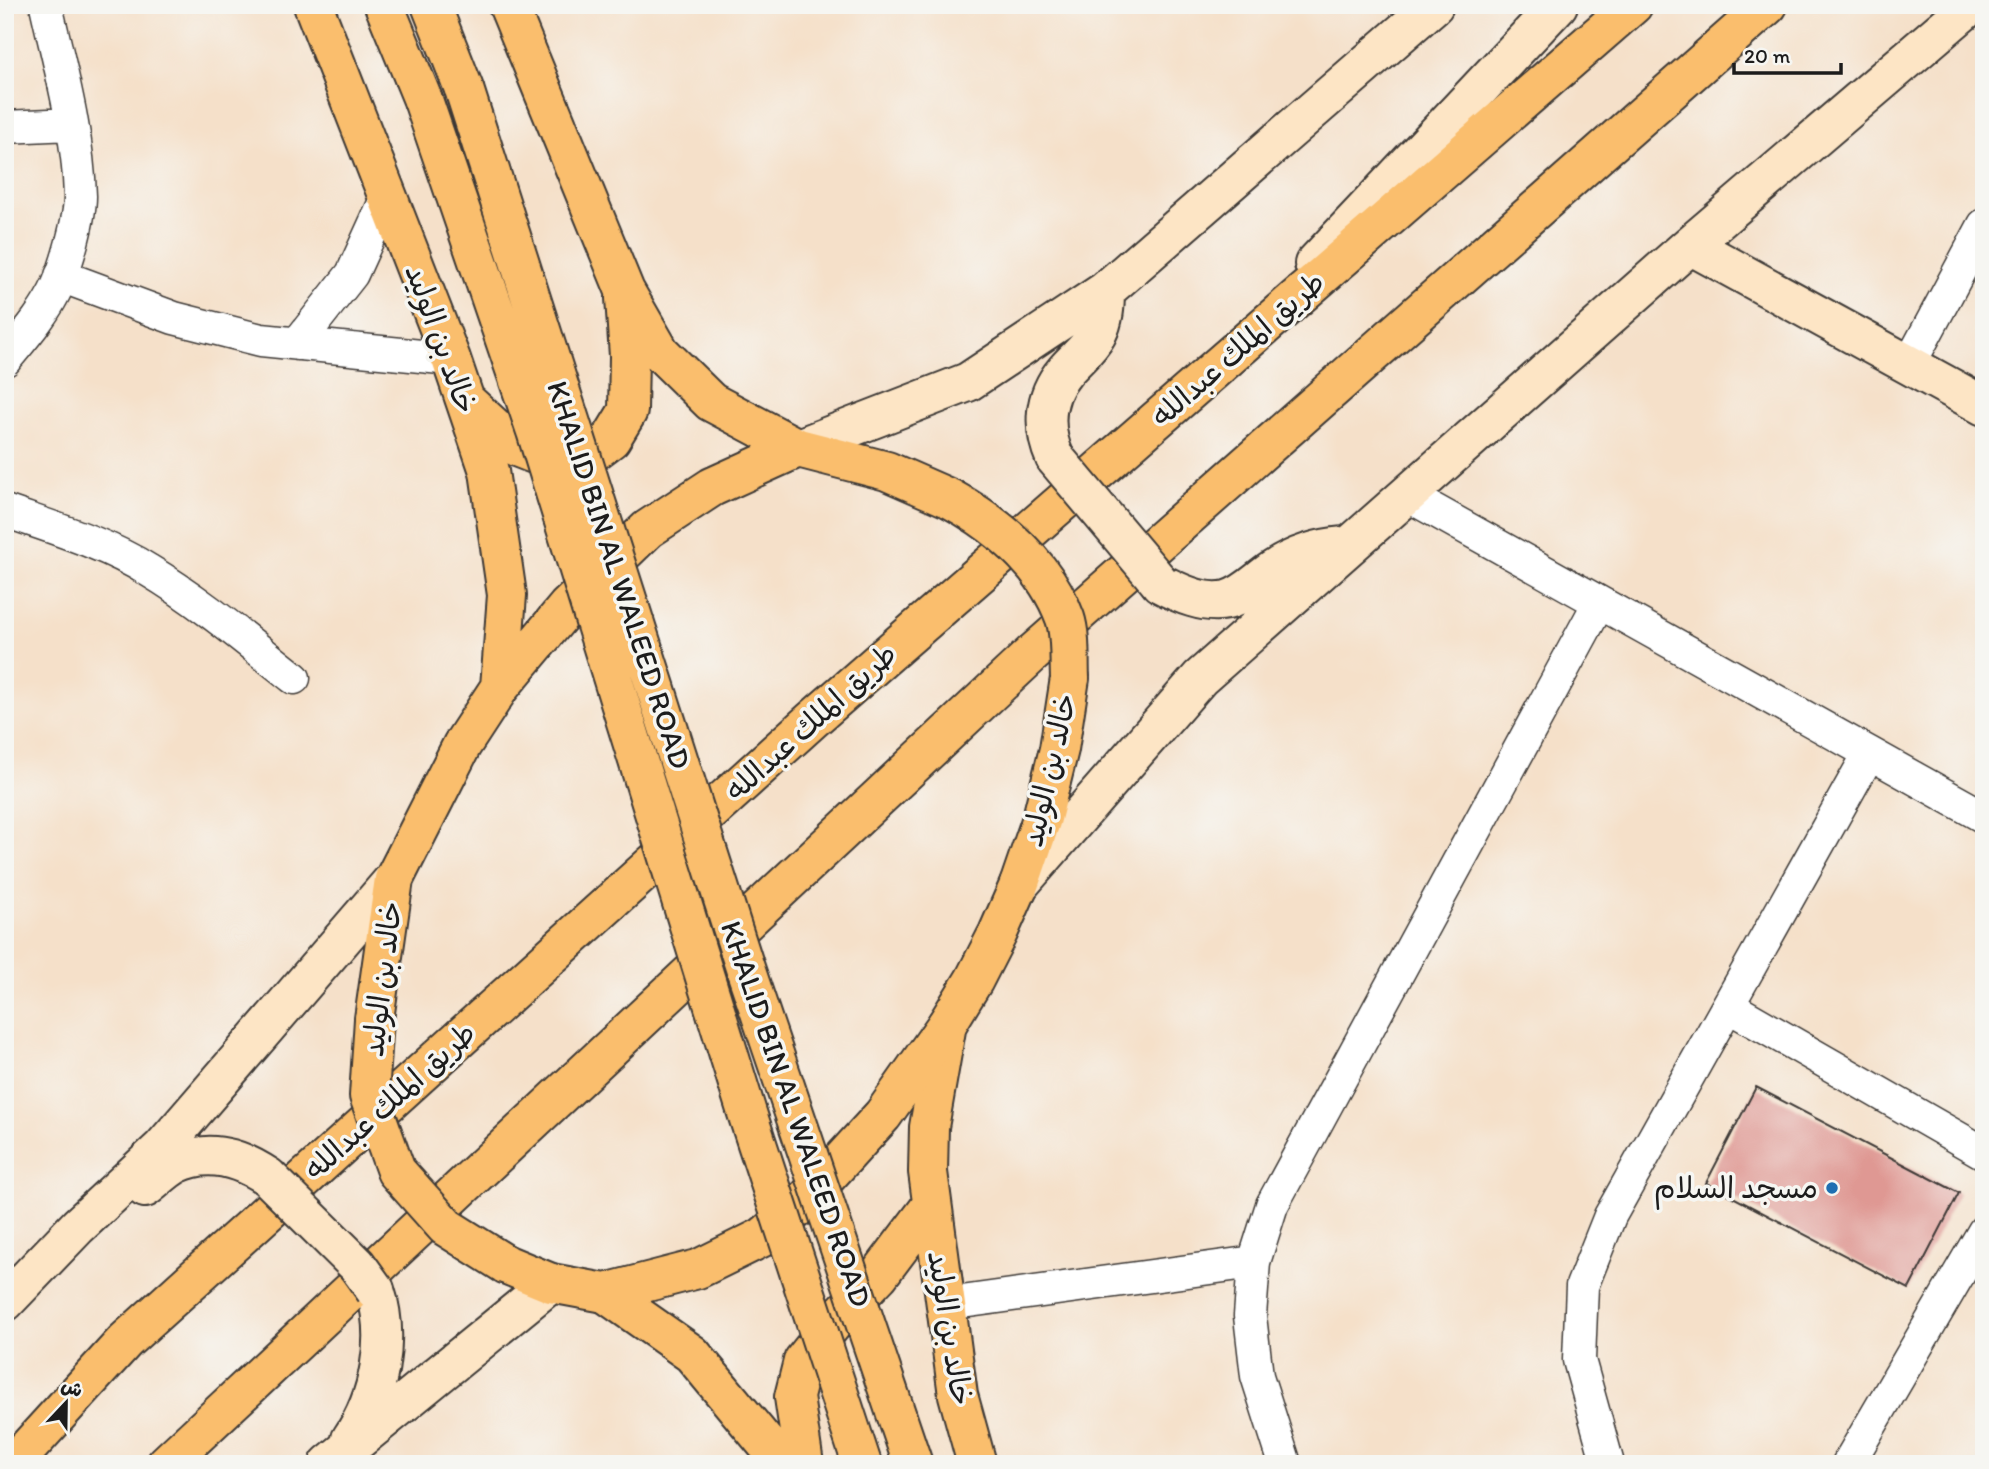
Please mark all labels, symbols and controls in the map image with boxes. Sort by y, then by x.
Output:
scale bar [1734,32,1840,76]
text: 20 m [1744,43,1791,68]
street label: خالد بن الوليد [395,259,486,419]
street label: طريق الملك عبدالله [1143,263,1332,434]
street label: KHALID BIN AL WALEED ROAD [539,376,700,774]
street label: طريق الملك عبدالله [717,635,904,808]
street label: خالد بن الوليد [1013,690,1086,851]
street label: خالد بن الوليد [354,899,411,1059]
street label: KHALID BIN AL WALEED ROAD [713,916,880,1312]
street label: طريق الملك عبدالله [296,1014,483,1187]
place label: مسجد السلام [1654,1169,1818,1210]
marker: مسجد السلام [1824,1180,1840,1196]
street label: خالد بن الوليد [918,1248,981,1408]
north arrow [32,1368,102,1438]
text: ش [58,1373,86,1402]

